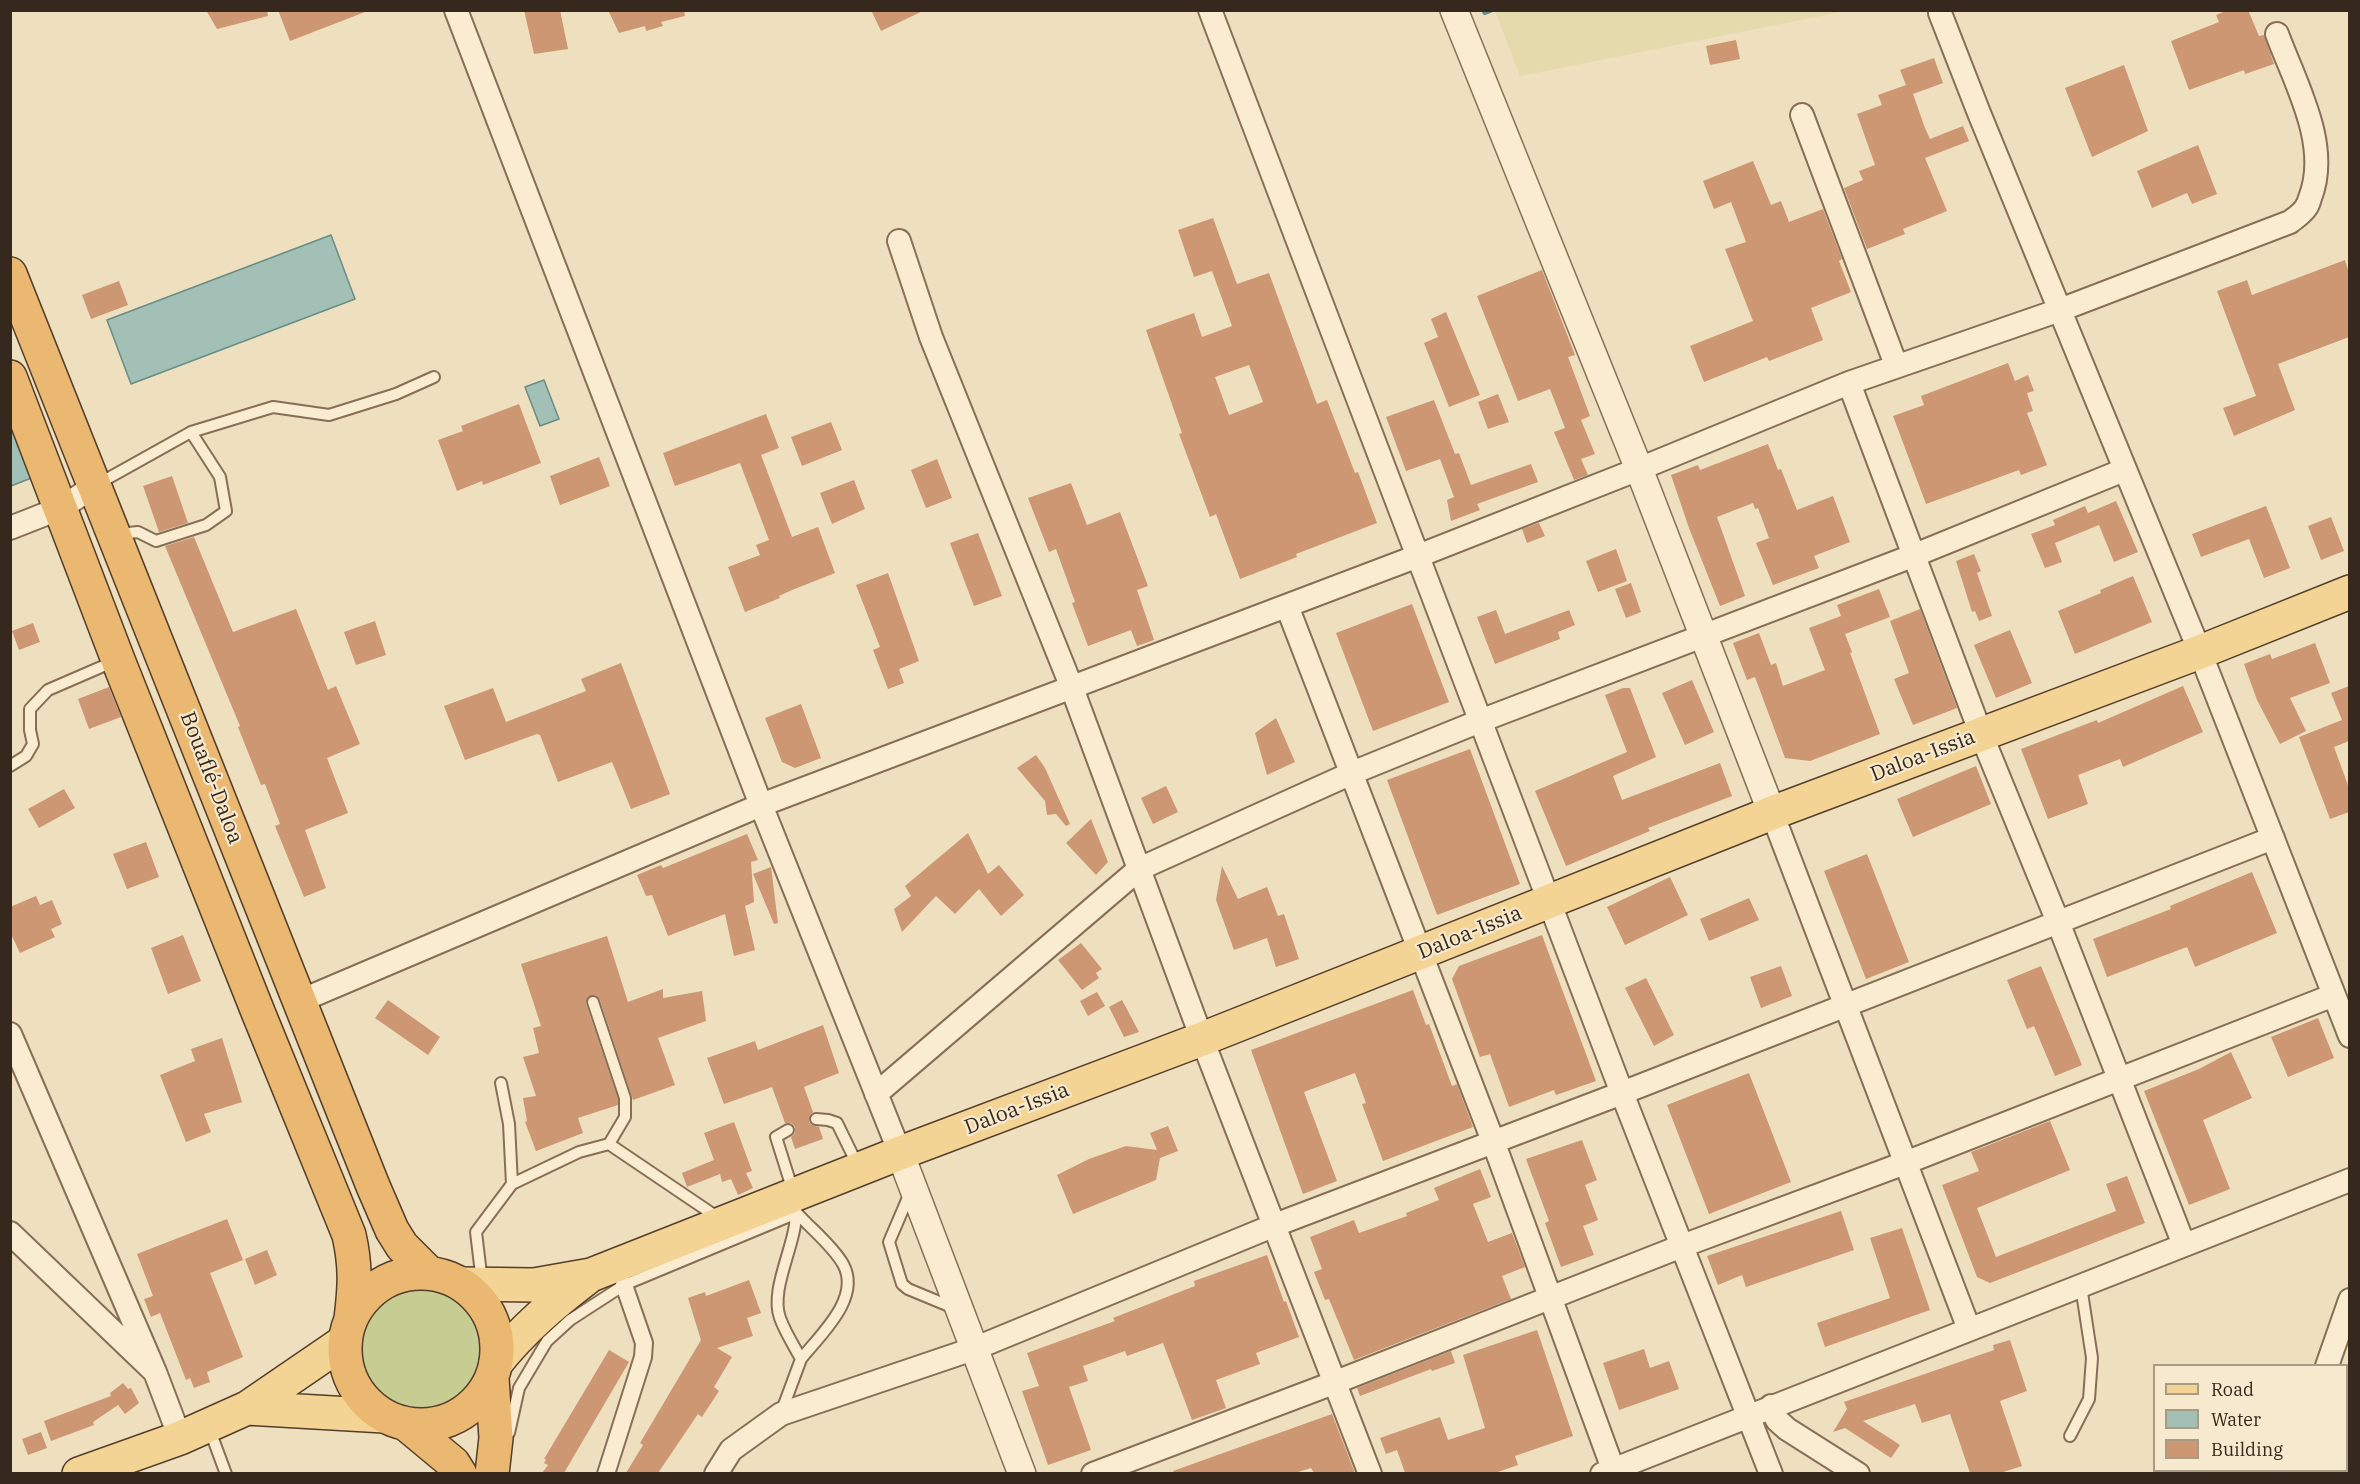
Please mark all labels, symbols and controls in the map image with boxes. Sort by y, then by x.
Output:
street label: Bouaflé-Daloa [174,708,248,848]
street label: Daloa-Issia [1867,725,1979,787]
street label: Daloa-Issia [1414,901,1526,965]
street label: Daloa-Issia [961,1078,1073,1140]
legend [2153,1364,2348,1472]
text: Road [2211,1378,2254,1401]
text: Water [2211,1408,2261,1431]
text: Building [2211,1438,2283,1461]

